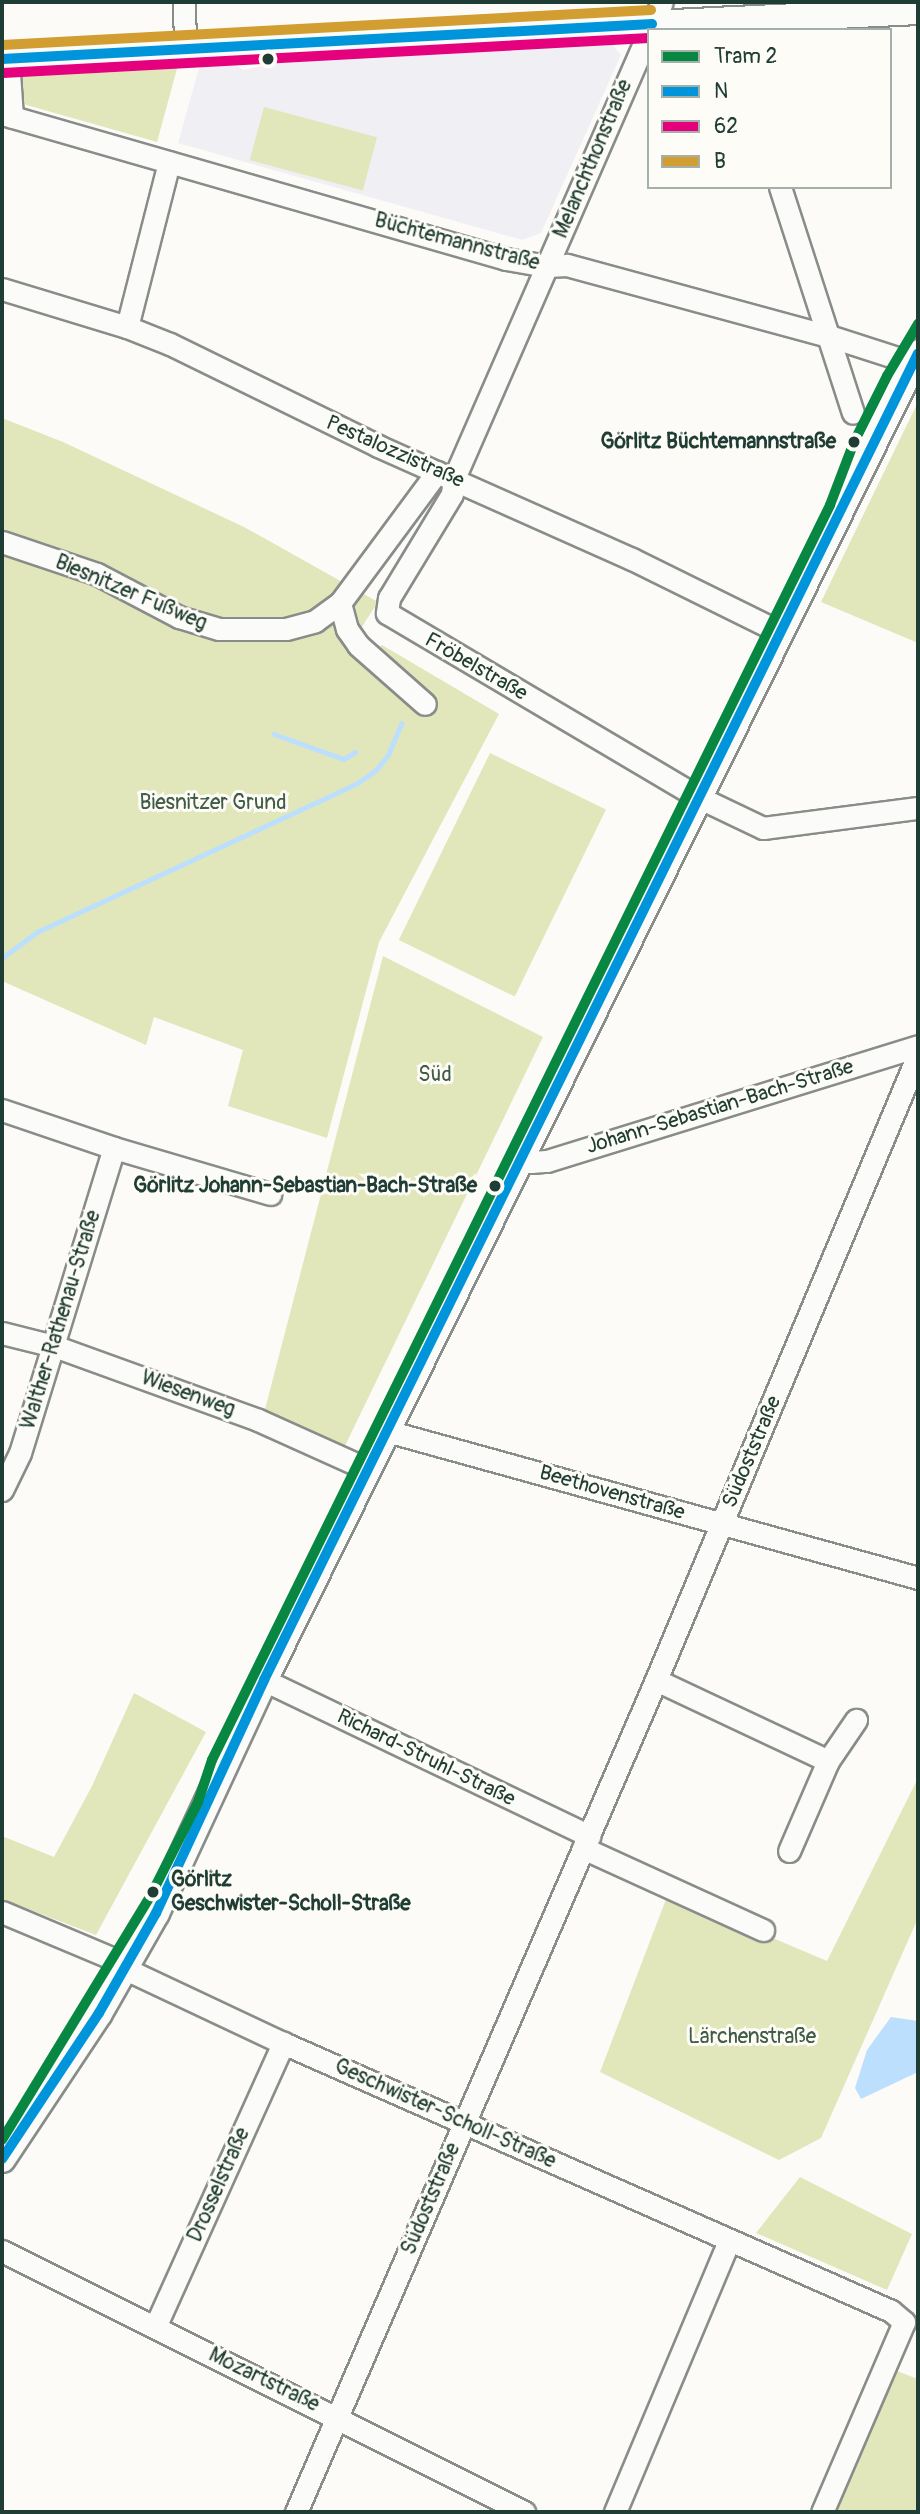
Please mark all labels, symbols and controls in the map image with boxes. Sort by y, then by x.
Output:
legend [647,28,892,189]
text: Tram 2 [714,43,777,70]
unlabelled marker [261,52,275,66]
street label: Melanchthonstraße [548,76,638,242]
text: N [714,78,728,105]
text: 62 [714,113,738,140]
text: B [714,148,726,175]
street label: Büchtemannstraße [372,208,542,276]
street label: Pestalozzistraße [322,410,468,494]
place label: Görlitz Büchtemannstraße [600,429,836,455]
marker: Görlitz Büchtemannstraße [842,430,866,454]
street label: Biesnitzer Fußweg [51,550,211,636]
street label: Fröbelstraße [420,628,532,706]
park label: Biesnitzer Grund [140,790,286,816]
street label: Johann-Sebastian-Bach-Straße [583,1054,857,1160]
park label: Süd [418,1062,452,1088]
place label: Görlitz Johann-Sebastian-Bach-Straße [133,1173,477,1199]
marker: Görlitz Johann-Sebastian-Bach-Straße [483,1174,507,1198]
street label: Walther-Rathenau-Straße [16,1207,106,1433]
street label: Wiesenweg [137,1365,239,1423]
street label: Südoststraße [717,1392,787,1512]
street label: Beethovenstraße [536,1460,688,1526]
street label: Richard-Struhl-Straße [333,1704,519,1812]
place label: Görlitz Geschwister-Scholl-Straße [171,1867,410,1917]
marker: Görlitz Geschwister-Scholl-Straße [141,1880,165,1904]
park label: Lärchenstraße [688,2024,816,2050]
street label: Geschwister-Scholl-Straße [330,2054,560,2174]
street label: Drosselstraße [183,2124,255,2246]
street label: Südoststraße [396,2139,466,2259]
street label: Mozartstraße [205,2342,323,2418]

